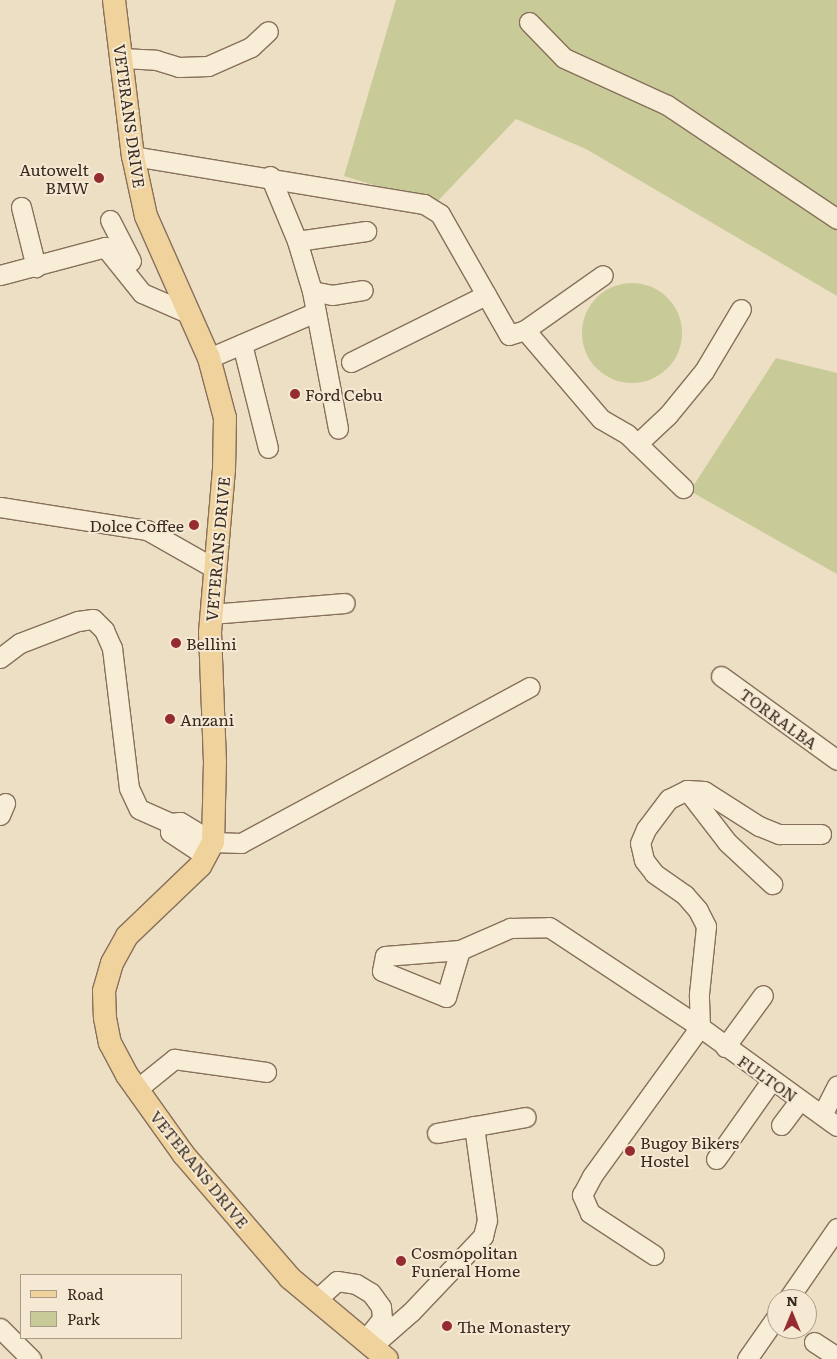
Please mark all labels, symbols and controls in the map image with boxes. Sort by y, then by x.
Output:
street label: VETERANS DRIVE [110,43,150,189]
place label: Autowelt BMW [19,159,89,197]
marker: Autowelt BMW [93,172,105,184]
place label: Ford Cebu [305,384,383,404]
marker: Ford Cebu [289,388,301,400]
street label: VETERANS DRIVE [201,476,233,622]
place label: Dolce Coffee [90,515,184,535]
marker: Dolce Coffee [188,519,200,531]
place label: Bellini [186,633,237,653]
marker: Bellini [170,637,182,649]
street label: TORRALBA [737,683,821,753]
place label: Anzani [180,709,234,729]
marker: Anzani [164,713,176,725]
street label: FULTON [735,1051,801,1105]
street label: VETERANS DRIVE [147,1106,253,1232]
place label: Bugoy Bikers Hostel [640,1132,739,1170]
marker: Bugoy Bikers Hostel [624,1145,636,1157]
place label: Cosmopolitan Funeral Home [411,1242,520,1280]
marker: Cosmopolitan Funeral Home [395,1255,407,1267]
legend [20,1274,182,1339]
text: Road [67,1282,103,1305]
north arrow [767,1289,817,1339]
text: N [786,1290,798,1310]
text: Park [67,1307,100,1330]
place label: The Monastery [457,1316,571,1336]
marker: The Monastery [441,1320,453,1332]

